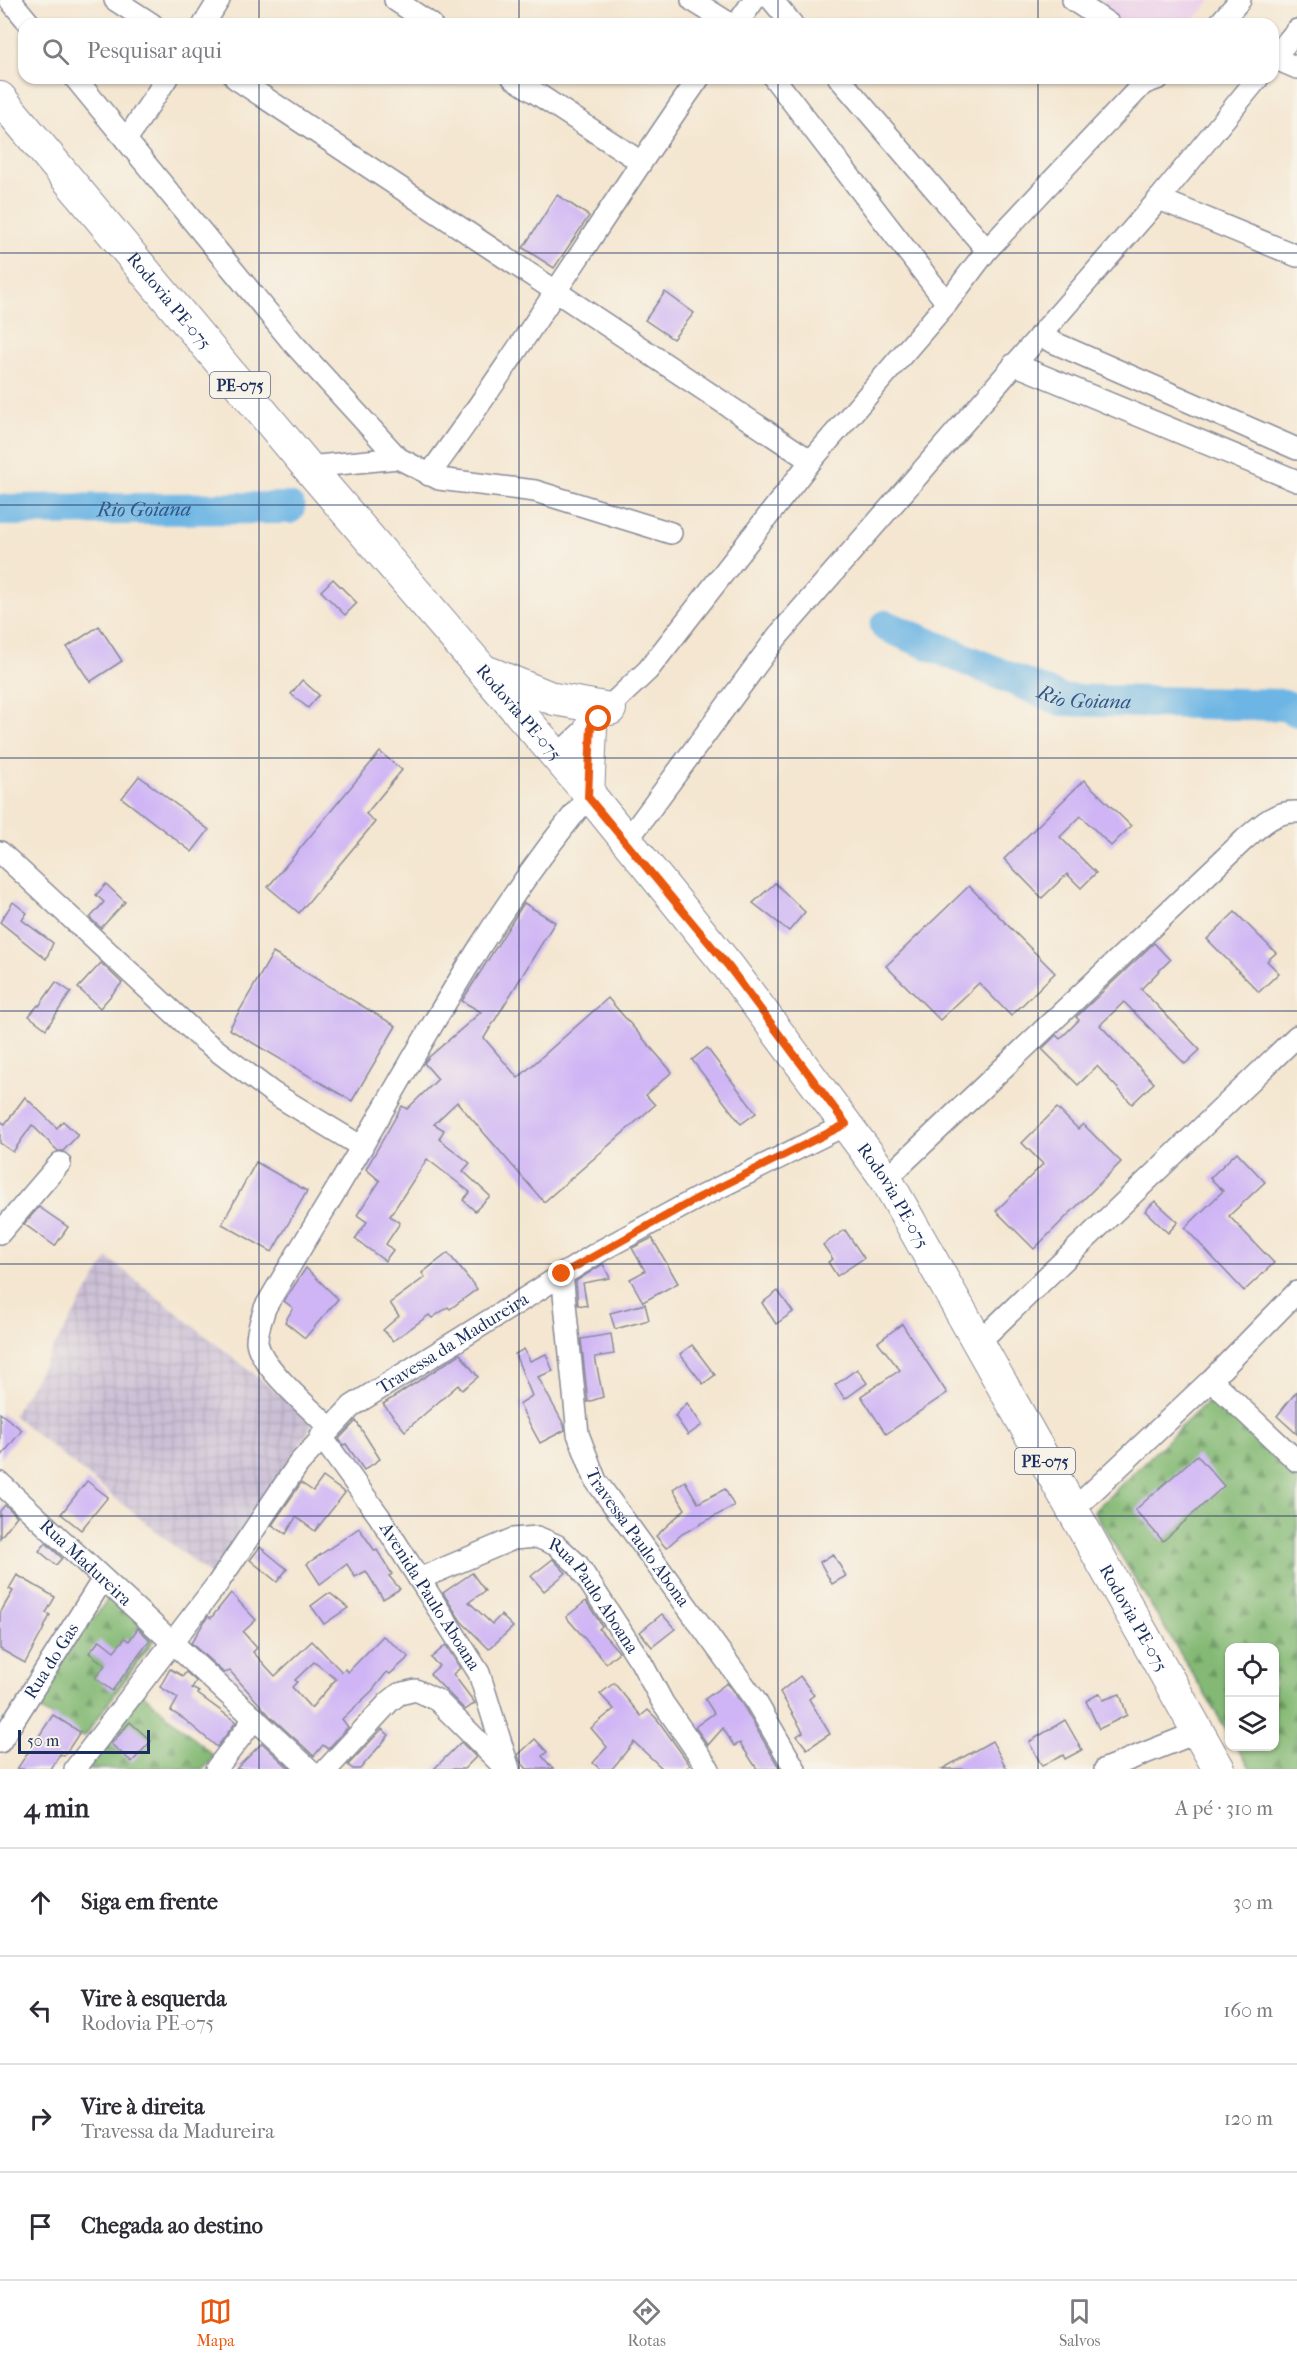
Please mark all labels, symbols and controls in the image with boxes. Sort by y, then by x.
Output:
search box [18,18,1279,84]
icon: search [39,35,72,68]
text: Pesquisar aqui [87,38,222,64]
street label: Rodovia PE-075 [123,248,216,354]
road number: PE-075 [210,372,270,398]
water label: Rio Goiana [95,497,191,521]
street label: Rodovia PE-075 [472,660,566,765]
water label: Rio Goiana [1033,679,1131,713]
route start [585,705,611,731]
street label: Rodovia PE-075 [853,1139,934,1252]
route end [548,1260,574,1286]
street label: Travessa da Madureira [373,1288,533,1398]
road number: PE-075 [1015,1448,1075,1474]
street label: Travessa Paulo Abona [582,1465,695,1611]
street label: Rua Madureira [36,1515,137,1611]
street label: Avenida Paulo Aboana [375,1518,485,1675]
street label: Rua Paulo Aboana [546,1533,643,1658]
street label: Rodovia PE-075 [1095,1560,1172,1675]
street label: Rua do Gas [20,1619,83,1703]
map controls [1225,1643,1279,1751]
button: locate [1225,1643,1279,1697]
button: layers [1225,1697,1279,1751]
scale bar [18,1727,150,1754]
text: 50 m [27,1731,59,1750]
text: 4 min [24,1793,89,1824]
text: A pé · 310 m [1175,1797,1273,1820]
icon: ahead [24,1886,57,1919]
text: Siga em frente [81,1889,218,1915]
text: 30 m [1233,1891,1273,1914]
text: Vire à esquerda [81,1986,226,2012]
icon: left [24,1994,57,2027]
text: 160 m [1223,1999,1273,2022]
text: Rodovia PE-075 [81,2012,214,2035]
text: Vire à direita [81,2094,204,2120]
icon: right [24,2102,57,2135]
text: 120 m [1224,2107,1273,2130]
text: Travessa da Madureira [81,2120,274,2143]
icon: arrive [24,2210,57,2243]
text: Chegada ao destino [81,2213,263,2239]
tab: Mapa [196,2295,235,2350]
tab: Rotas [628,2295,666,2350]
tab: Salvos [1059,2295,1101,2350]

